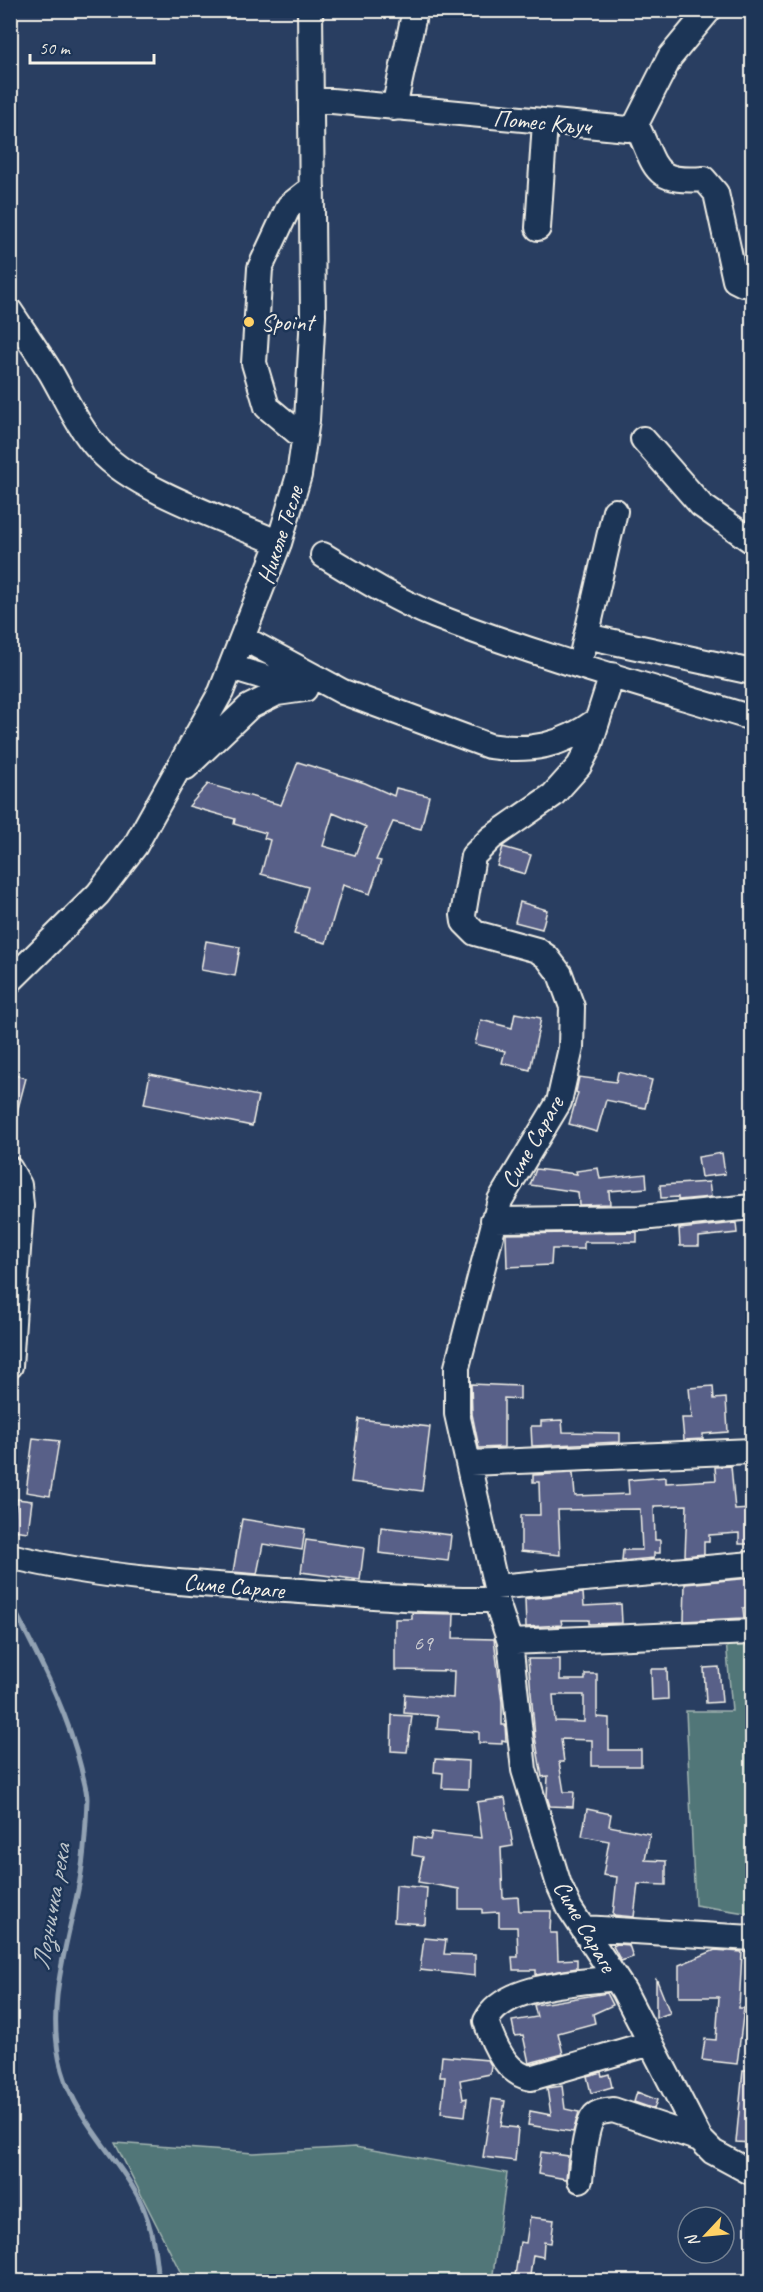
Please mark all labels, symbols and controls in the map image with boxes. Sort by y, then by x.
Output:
scale bar [30,27,154,65]
text: 50 m [39,37,72,59]
street label: Потес Кључ [492,103,595,141]
place label: Spoint [261,307,316,337]
marker: Spoint [242,315,256,329]
street label: Николе Тесле [250,480,311,588]
street label: Симе Сараге [494,1089,571,1193]
street label: Симе Сараге [182,1567,288,1606]
house number: 69 [414,1630,434,1656]
water label: Лозничка река [24,1839,79,1972]
street label: Симе Сараге [547,1875,624,1979]
north arrow [676,2205,736,2265]
text: N [681,2230,705,2250]

